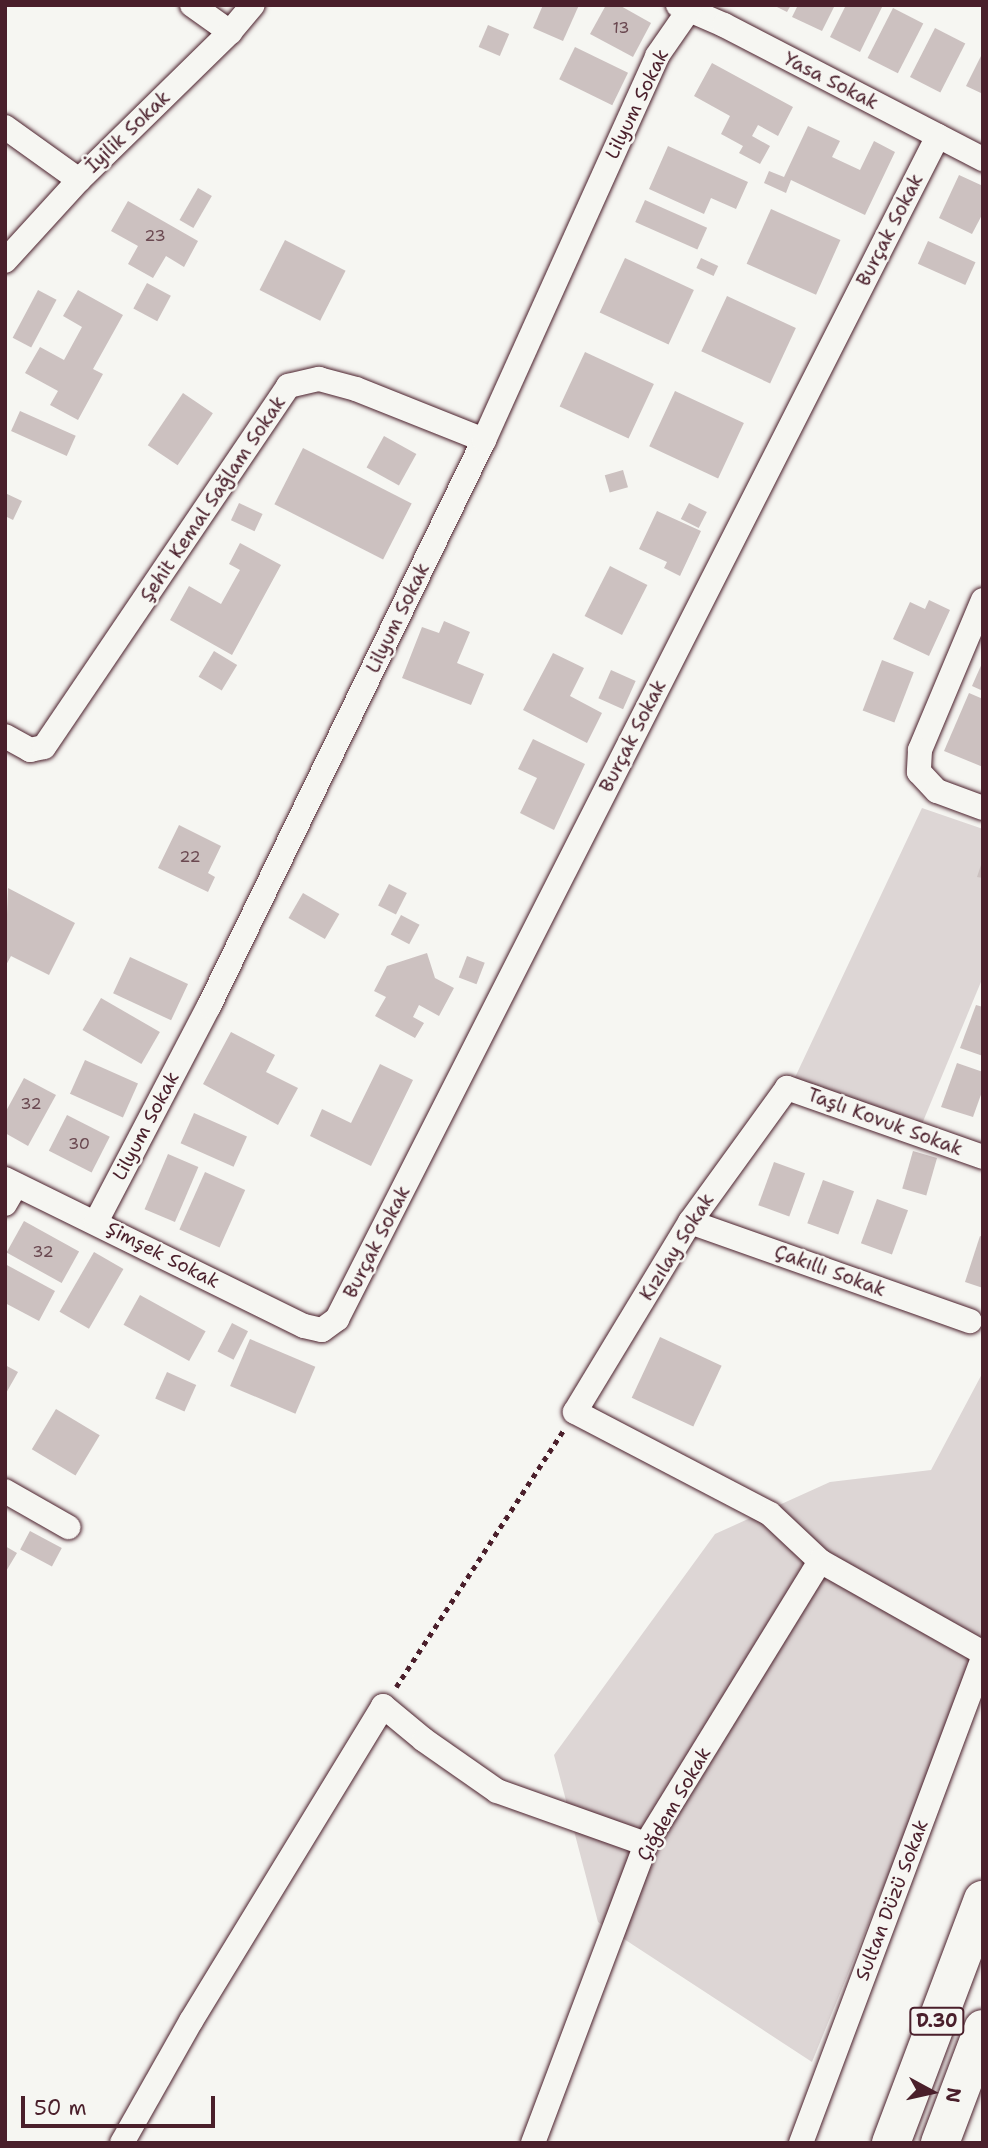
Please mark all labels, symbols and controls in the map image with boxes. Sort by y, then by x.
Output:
house number: 13 [612,18,630,38]
street label: Lilyum Sokak [601,45,673,163]
street label: Yasa Sokak [780,47,882,115]
street label: İyilik Sokak [81,86,175,178]
street label: Burçak Sokak [852,170,928,290]
house number: 23 [144,226,166,246]
street label: Şehit Kemal Sağlam Sokak [135,392,291,606]
street label: Lilyum Sokak [362,559,434,677]
street label: Burçak Sokak [595,676,671,796]
house number: 22 [179,847,201,867]
street label: Lilyum Sokak [108,1068,184,1184]
street label: Taşlı Kovuk Sokak [804,1083,966,1161]
house number: 32 [20,1094,42,1114]
house number: 30 [68,1134,90,1154]
street label: Burçak Sokak [339,1182,415,1302]
street label: Kızılay Sokak [635,1189,719,1305]
street label: Şimşek Sokak [103,1217,223,1293]
street label: Çakıllı Sokak [771,1240,889,1302]
house number: 32 [32,1242,54,1262]
street label: Çığdem Sokak [632,1743,716,1865]
street label: Sultan Düzü Sokak [851,1816,933,1984]
road number: D.30 [909,2007,965,2036]
north arrow [897,2057,967,2127]
scale bar [24,2082,219,2126]
text: N [940,2086,967,2104]
text: 50 m [34,2094,87,2122]

